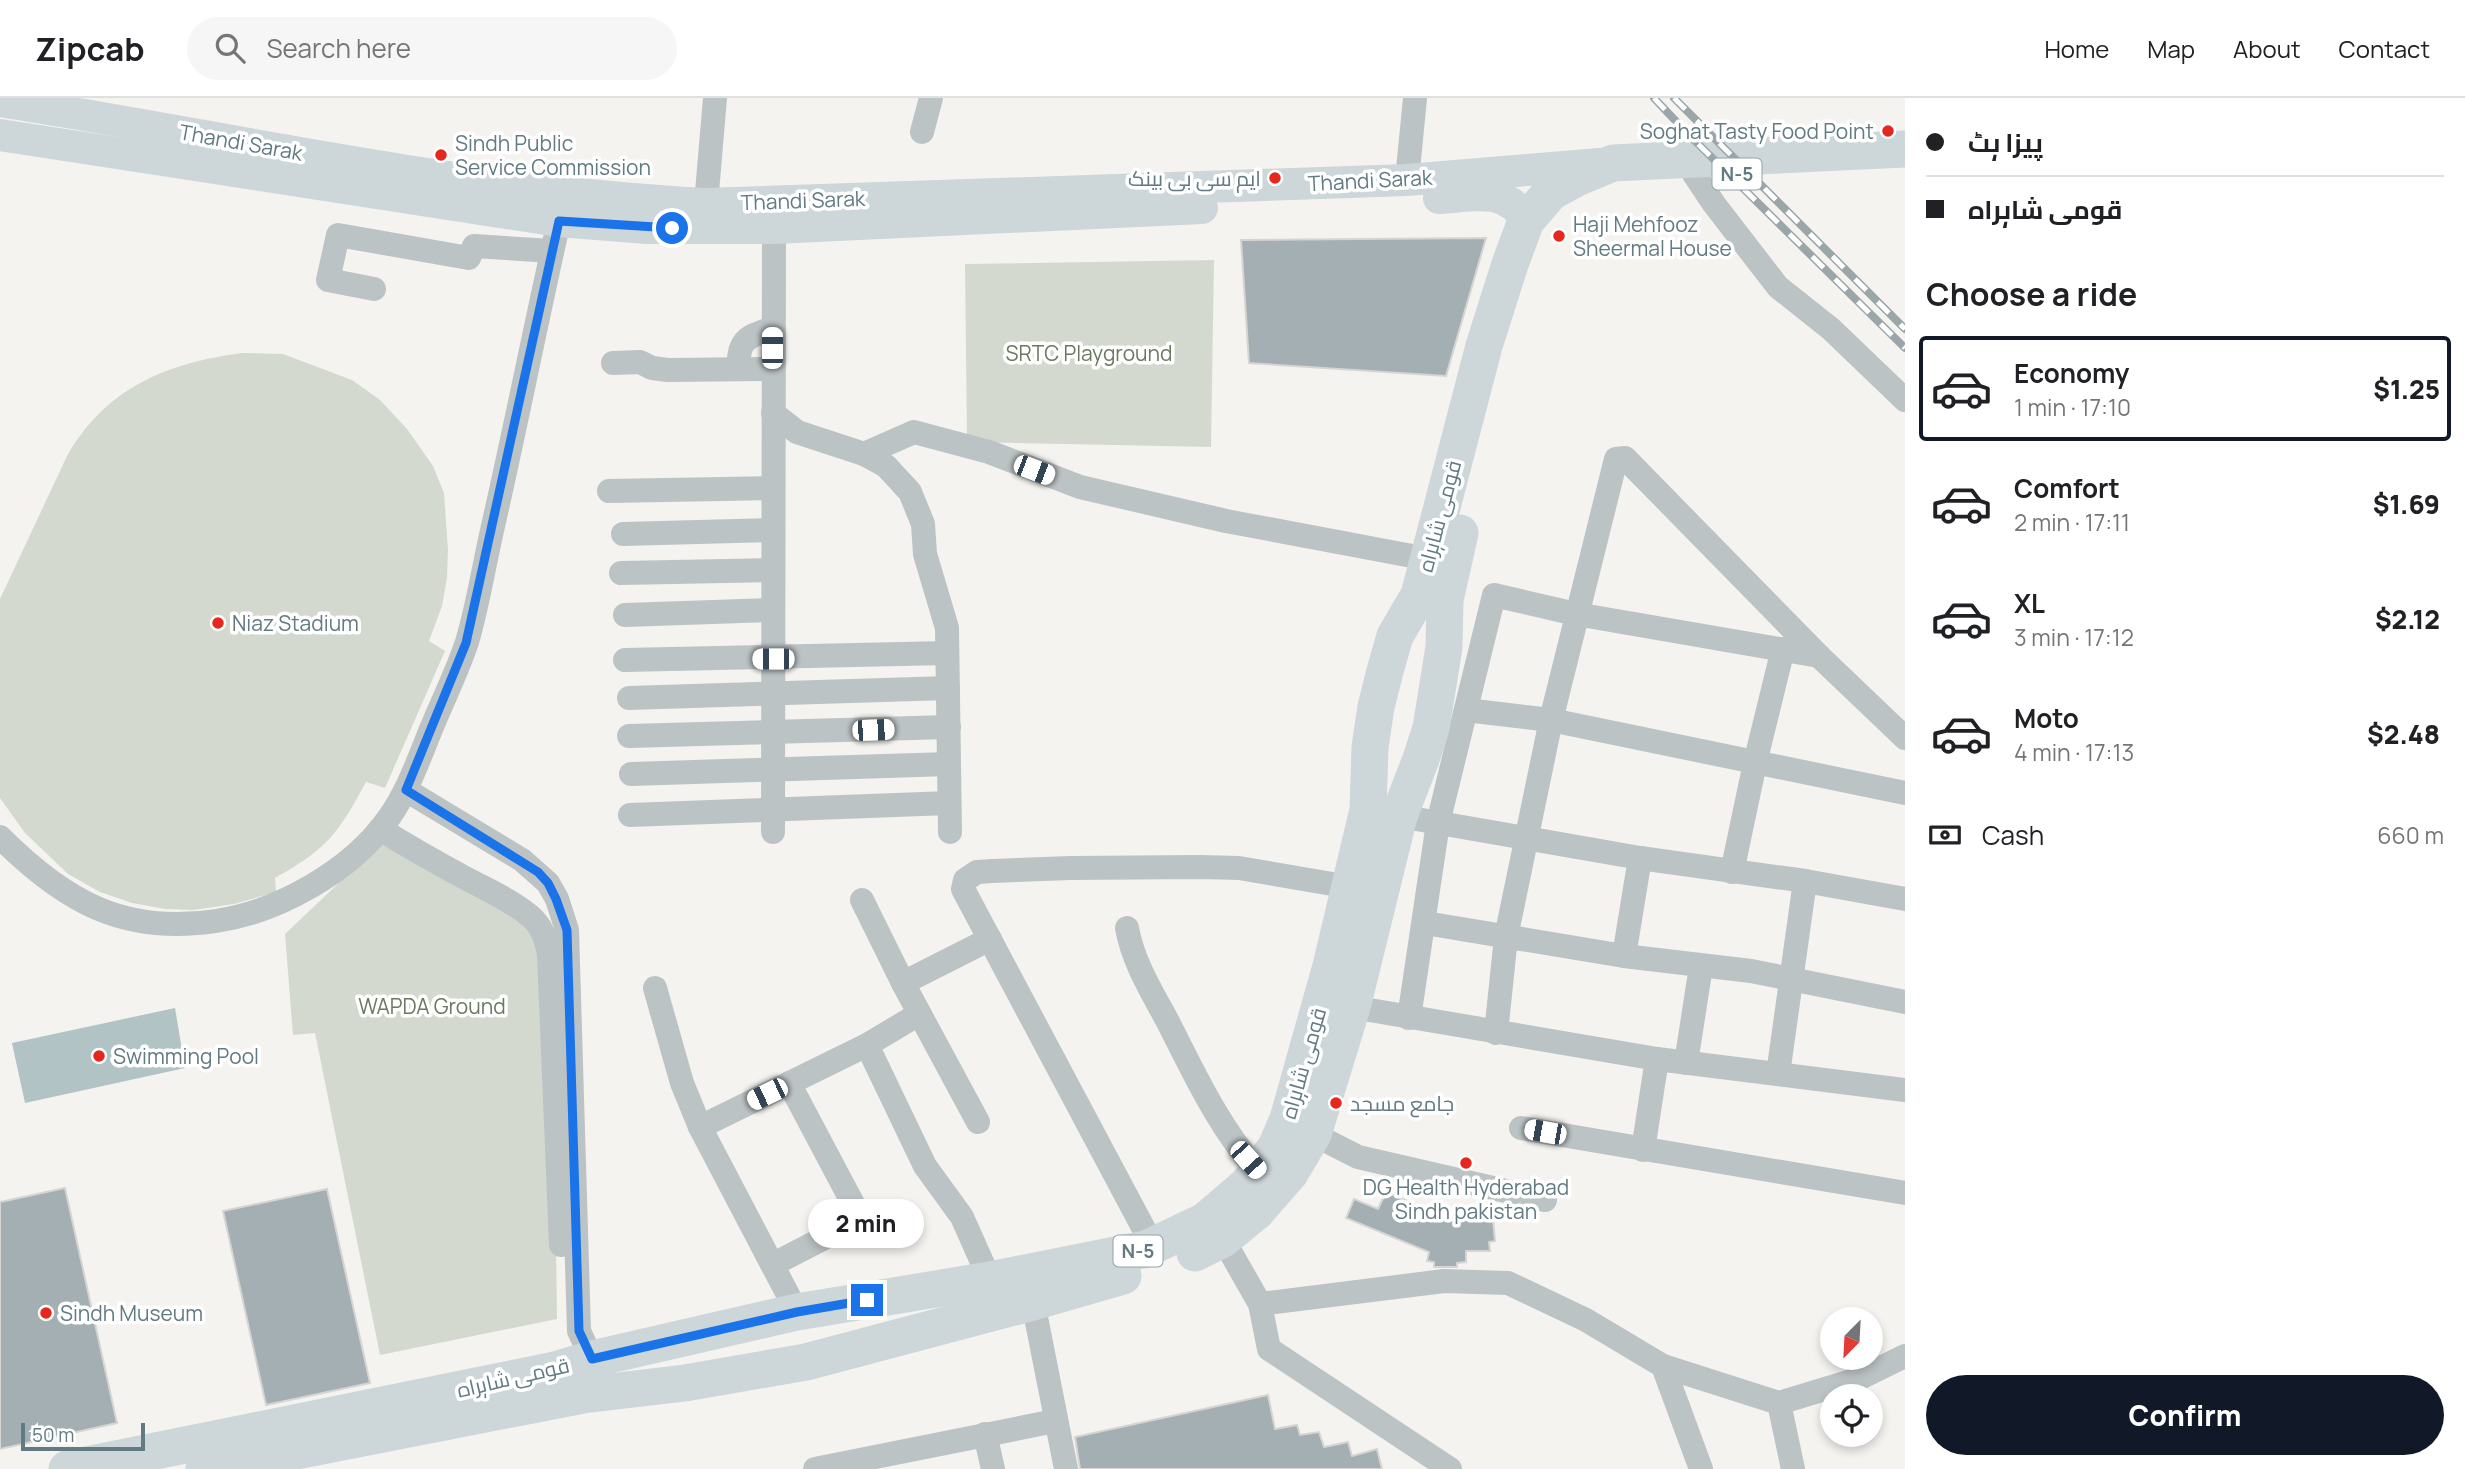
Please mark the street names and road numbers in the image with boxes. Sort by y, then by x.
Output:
street label: Thandi Sarak [177,117,305,167]
road number: N-5 [1712,158,1762,190]
street label: Thandi Sarak [1307,163,1433,197]
street label: Thandi Sarak [740,184,866,216]
street label: قومی شاہراہ [1411,457,1468,575]
street label: قومی شاہراہ [1274,1004,1333,1122]
road number: N-5 [1114,1236,1162,1266]
street label: قومی شاہراہ [454,1350,572,1404]

